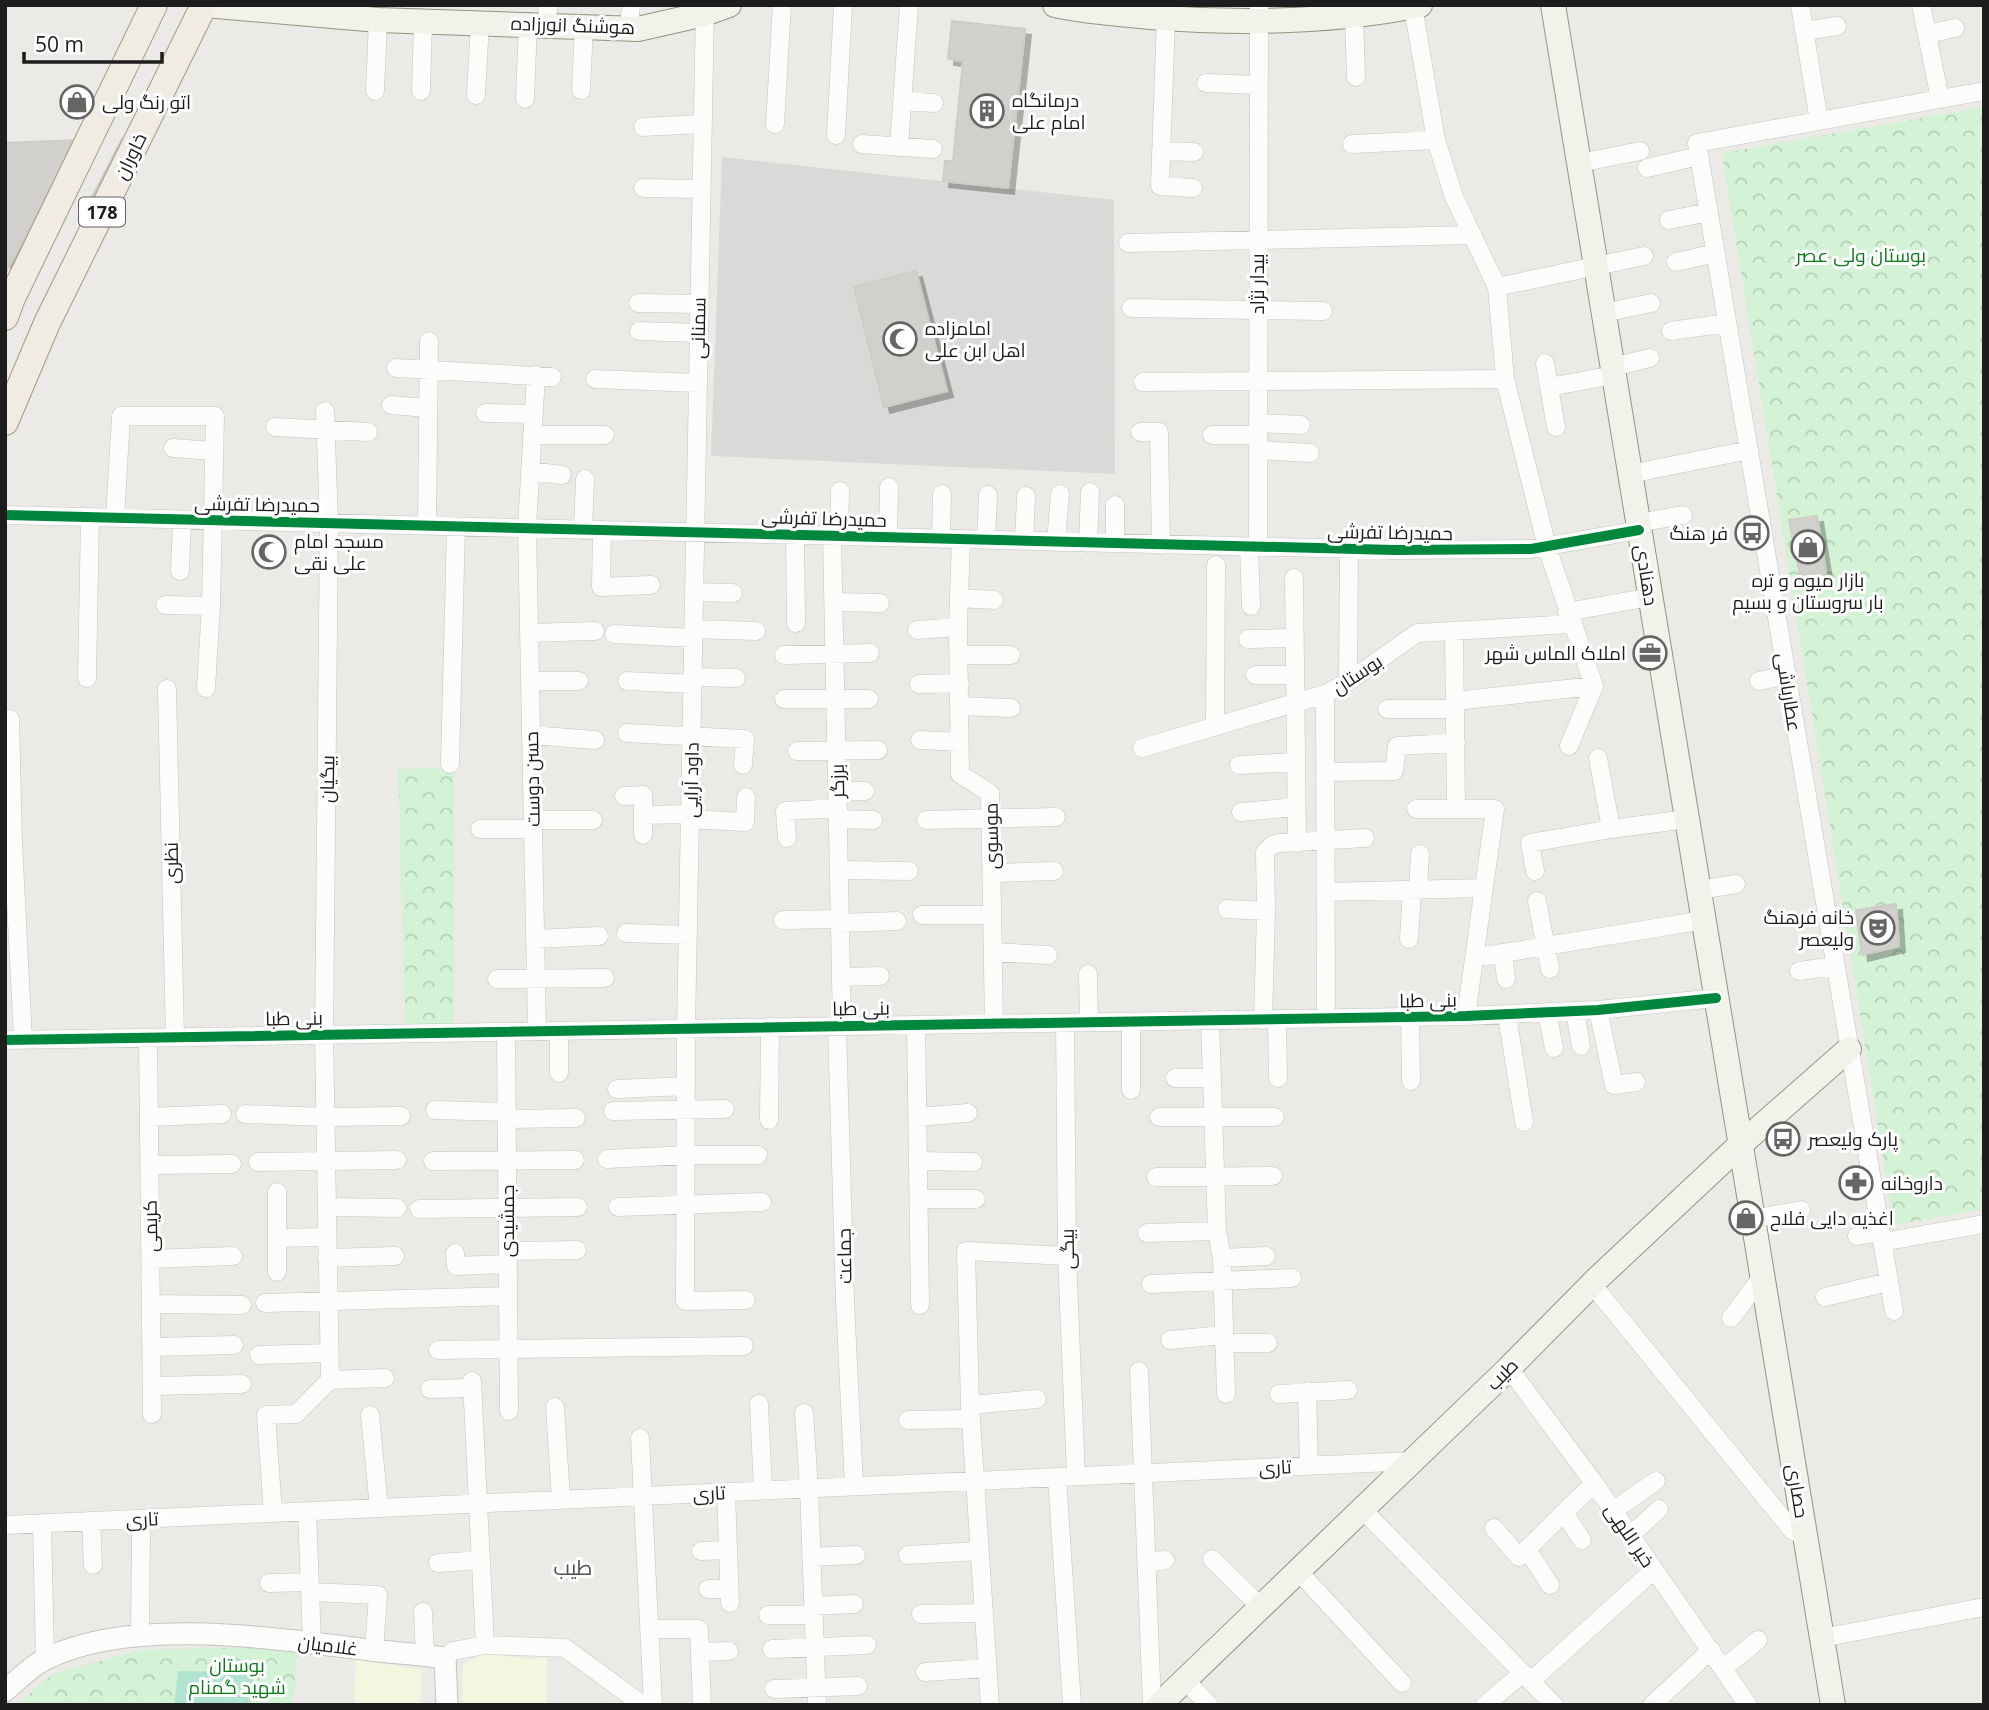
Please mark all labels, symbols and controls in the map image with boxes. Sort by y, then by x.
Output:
street label: هوشنگ انورزاده [510,10,636,40]
scale bar [24,21,163,65]
text: 50 m [35,30,84,58]
shop icon: اتو رنگ ولی [58,83,96,121]
place label: درمانگاه امام علی [1012,87,1086,136]
place label: اتو رنگ ولی [102,89,191,115]
building icon: درمانگاه امام علی [968,92,1006,130]
street label: خاوران [108,128,152,184]
road number: 178 [79,197,125,226]
park label: بوستان ولی عصر [1795,242,1926,268]
street label: بیدار نژاد [1244,254,1270,314]
street label: سمنانی [684,297,712,359]
place label: امامزاده اهل ابن علی [925,315,1026,363]
mosque icon: امامزاده اهل ابن علی [881,320,919,358]
street label: حمیدرضا تفرشی [194,490,320,518]
street label: حمیدرضا تفرشی [761,503,887,533]
bus stop icon: فر هنگ [1733,514,1771,552]
street label: حمیدرضا تفرشی [1327,518,1453,546]
place label: فر هنگ [1670,520,1728,546]
place label: مسجد امام علی نقی [294,528,384,576]
shop icon: بازار میوه و تره بار سروستان و بسیم [1789,528,1827,566]
mosque icon: مسجد امام علی نقی [250,533,288,571]
street label: دهنادی [1629,542,1665,608]
place label: بازار میوه و تره بار سروستان و بسیم [1732,567,1884,616]
office icon: املاک الماس شهر [1631,634,1669,672]
place label: املاک الماس شهر [1484,640,1626,666]
street label: بوستان [1327,648,1387,700]
street label: عطارباشی [1770,651,1808,733]
street label: حسن دوست [518,731,546,827]
street label: داود آرایی [677,742,705,818]
street label: بیگیان [314,755,340,803]
street label: برزگر [824,764,850,799]
street label: موسوی [977,802,1005,870]
street label: نظری [158,842,184,884]
place label: خانه فرهنگ ولیعصر [1763,904,1854,952]
theatre icon: خانه فرهنگ ولیعصر [1859,909,1897,947]
street label: بنی طبا [1399,986,1457,1014]
street label: بنی طبا [832,994,890,1022]
street label: بنی طبا [265,1004,323,1032]
bus stop icon: پارک ولیعصر [1764,1120,1802,1158]
place label: پارک ولیعصر [1807,1126,1898,1152]
pharmacy icon: داروخانه [1837,1164,1875,1202]
place label: داروخانه [1881,1170,1943,1196]
street label: جمشیدی [494,1185,520,1257]
shop icon: اغذیه دایی فلاح [1727,1199,1765,1237]
street label: کریمی [137,1200,163,1252]
place label: اغذیه دایی فلاح [1770,1205,1894,1232]
street label: جماعت [831,1228,857,1284]
street label: بیگی [1054,1228,1080,1270]
street label: طیب [1480,1352,1524,1396]
street label: تاری [1258,1453,1292,1481]
street label: حصاری [1781,1462,1815,1520]
street label: تاری [692,1479,726,1507]
street label: خیر اللهی [1599,1498,1661,1572]
street label: تاری [125,1505,159,1533]
district label: طیب [554,1553,592,1581]
street label: غلامیان [297,1628,359,1662]
park label: بوستان شهید گمنام [188,1652,286,1701]

